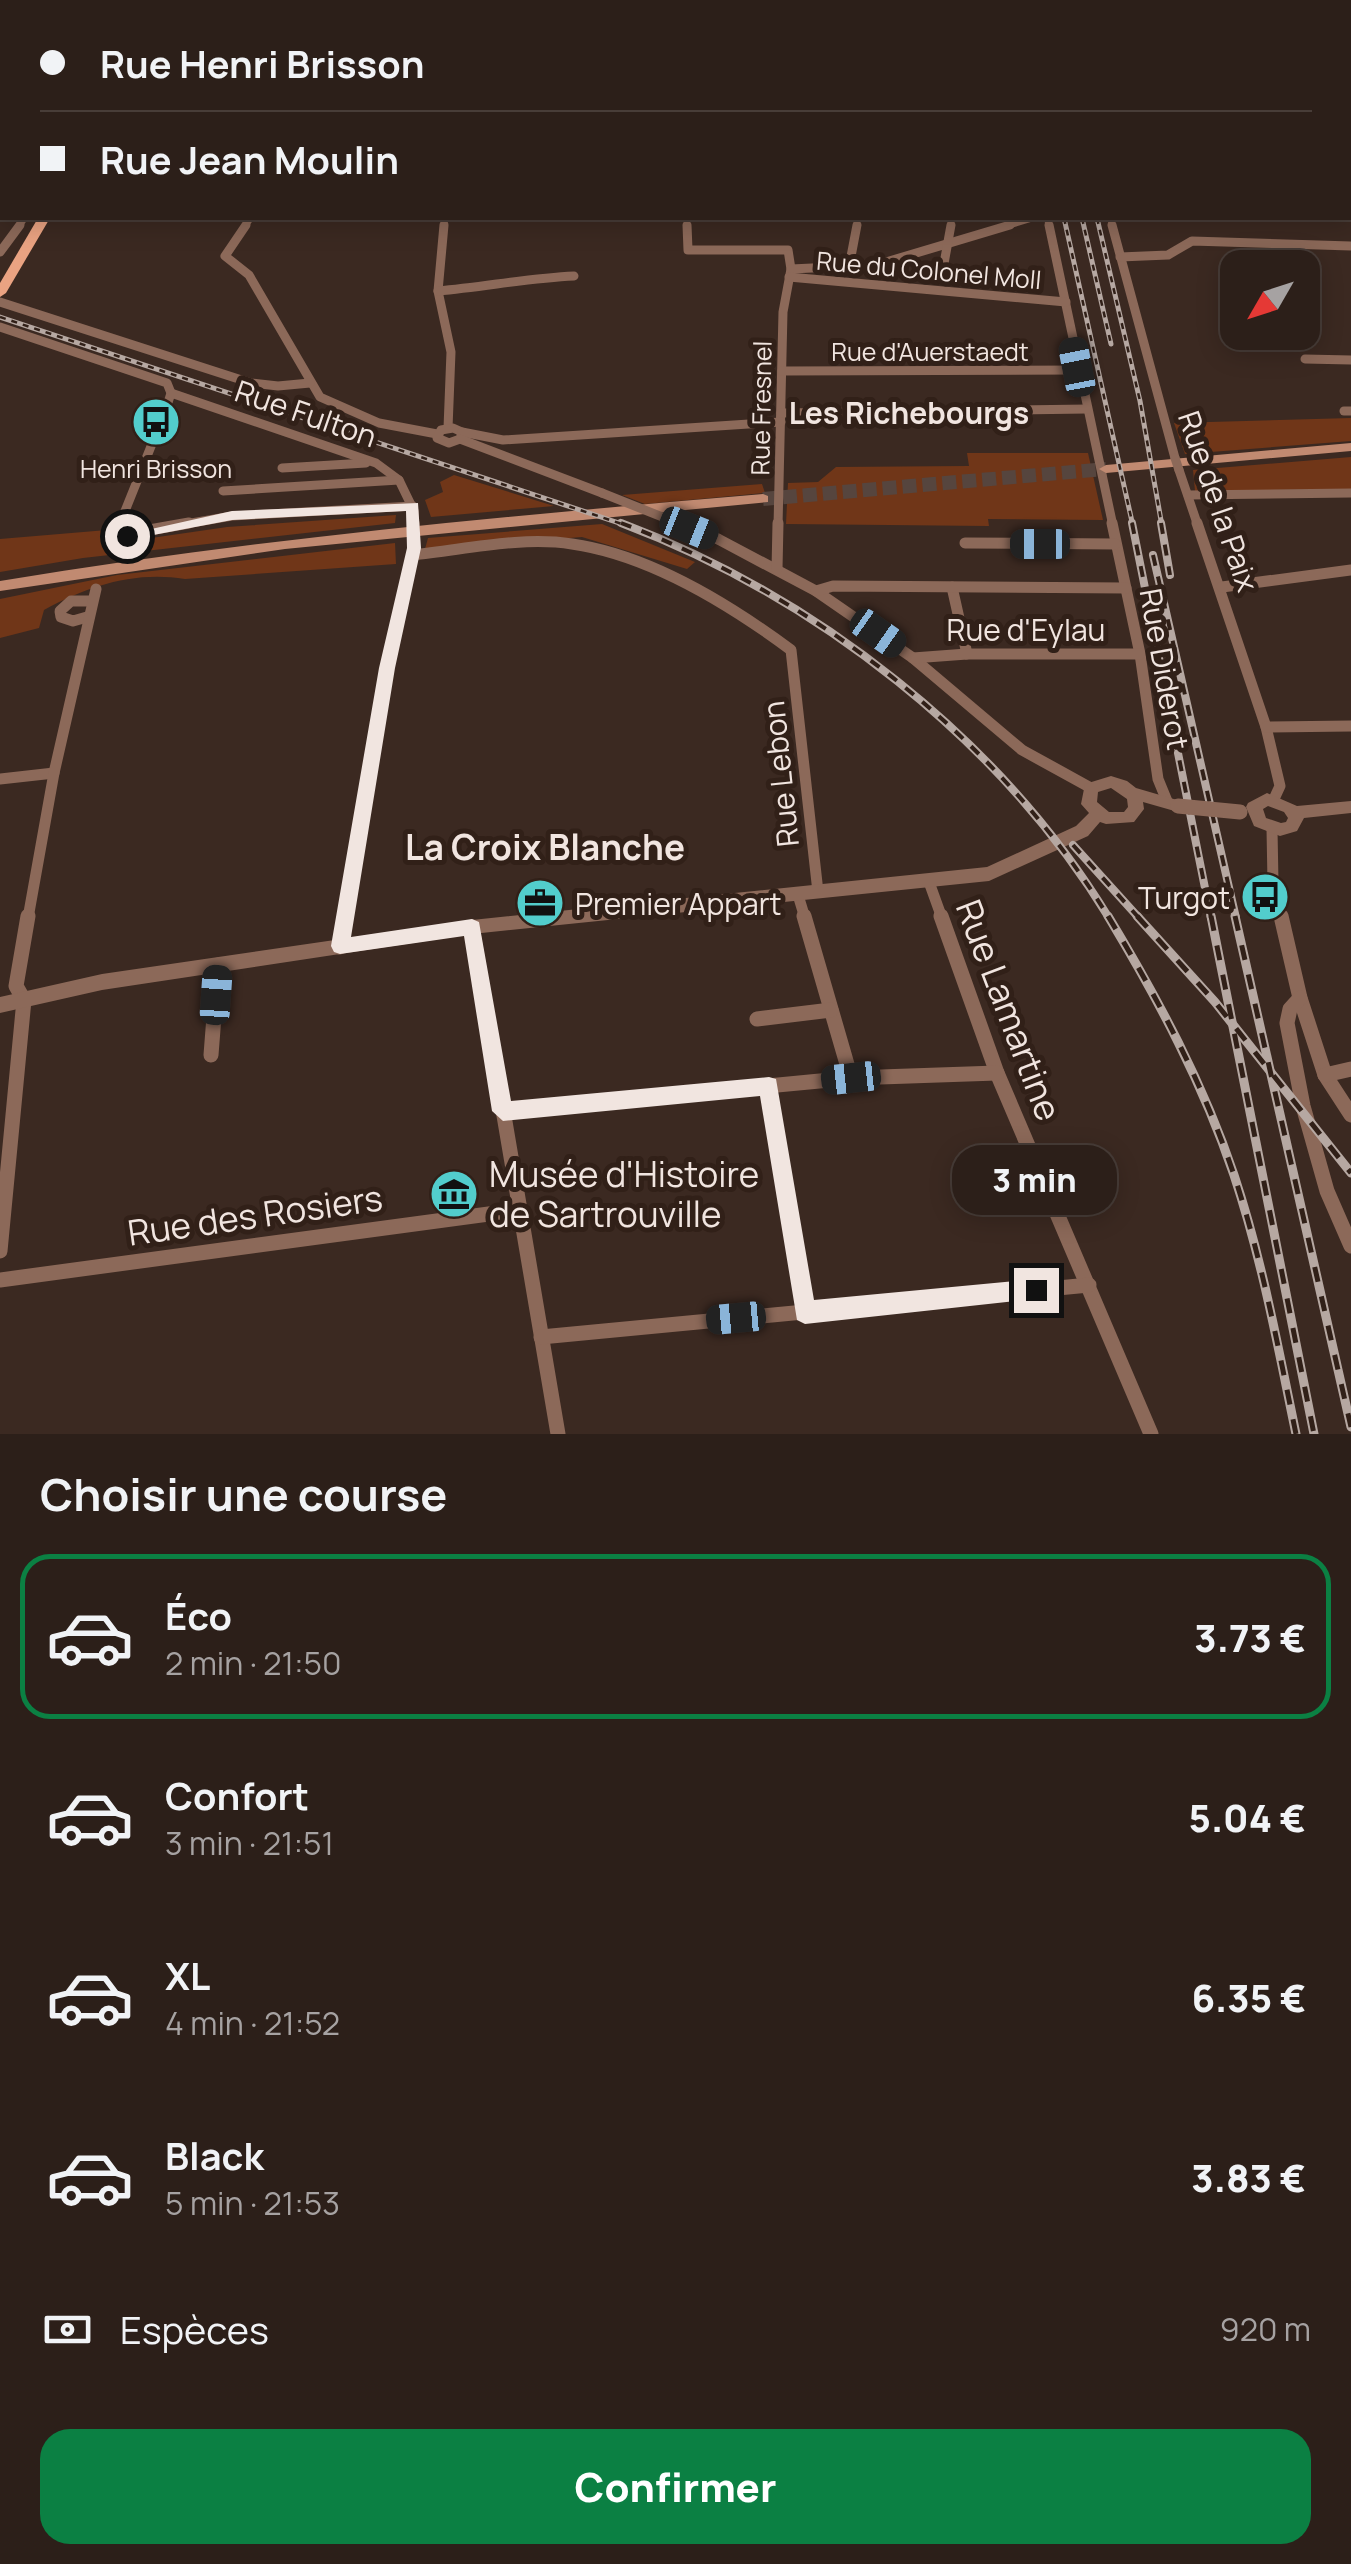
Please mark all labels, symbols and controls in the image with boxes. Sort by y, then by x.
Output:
text: Rue Henri Brisson [100,37,424,89]
text: Rue Jean Moulin [100,133,399,185]
street label: Rue du Colonel Moll [815,243,1043,297]
north arrow [1220,250,1320,350]
map controls [1220,250,1320,350]
street label: Rue d'Auerstaedt [831,334,1029,369]
car [1057,335,1097,399]
street label: Rue Fresnel [742,340,780,476]
street label: Rue Fulton [230,370,382,456]
district label: Les Richebourgs [789,392,1029,433]
bus stop icon: Henri Brisson [130,396,182,448]
street label: Rue de la Paix [1169,405,1269,597]
place label: Henri Brisson [80,451,232,486]
car [656,503,722,553]
route start [105,514,150,559]
car [1010,529,1070,559]
street label: Rue Diderot [1131,585,1199,753]
car [845,604,911,662]
street label: Rue d'Eylau [947,609,1105,650]
street label: Rue Lebon [752,699,808,849]
district label: La Croix Blanche [405,823,685,871]
bus stop icon: Turgot [1239,871,1291,923]
office icon: Premier Appart [514,877,566,929]
place label: Turgot [1138,877,1230,918]
place label: Premier Appart [575,883,782,924]
street label: Rue Lamartine [945,893,1073,1127]
car [199,964,233,1026]
car [820,1060,882,1096]
callout: 3 min [954,1145,1118,1215]
place label: Musée d'Histoire de Sartrouville [489,1150,759,1238]
text: 3 min [992,1158,1077,1202]
museum icon: Musée d'Histoire de Sartrouville [428,1168,480,1220]
street label: Rue des Rosiers [125,1173,385,1257]
route end [1014,1268,1059,1313]
car [705,1300,767,1336]
text: Choisir une course [40,1463,447,1525]
text: Éco [165,1589,232,1641]
icon: car [45,1592,135,1682]
text: 3.73 € [1194,1611,1306,1663]
text: 2 min · 21:50 [165,1641,342,1685]
text: Confort [165,1769,309,1821]
icon: car [45,1772,135,1862]
text: 5.04 € [1189,1791,1306,1843]
text: 3 min · 21:51 [165,1821,334,1865]
text: XL [165,1949,210,2001]
icon: car [45,1952,135,2042]
text: 6.35 € [1191,1971,1306,2023]
text: 4 min · 21:52 [165,2001,340,2045]
text: Black [165,2129,264,2181]
icon: car [45,2132,135,2222]
text: 3.83 € [1191,2151,1306,2203]
text: 5 min · 21:53 [165,2181,340,2225]
icon: cash [40,2302,95,2357]
text: Espèces [120,2303,269,2355]
text: 920 m [1220,2307,1311,2351]
button: Confirmer [40,2429,1311,2544]

